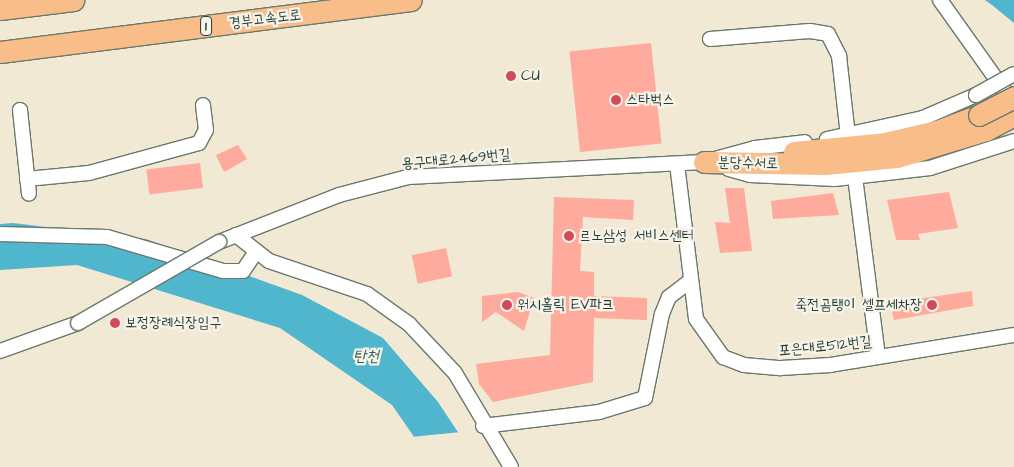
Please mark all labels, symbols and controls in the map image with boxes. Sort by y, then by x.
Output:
street label: 경부고속도로 [228,6,302,32]
road number: 1 [200,15,212,38]
place label: CU [521,67,540,85]
marker: CU [505,70,517,82]
place label: 스타벅스 [626,91,674,109]
marker: 스타벅스 [610,94,622,106]
street label: 용구대로2469번길 [401,145,511,173]
street label: 분당수서로 [718,153,778,173]
place label: 르노삼성 서비스센터 [579,227,694,245]
marker: 르노삼성 서비스센터 [563,230,575,242]
place label: 워시홀릭 EV파크 [517,296,614,314]
place label: 죽전곰탱이 셀프세차장 [795,296,922,314]
marker: 워시홀릭 EV파크 [501,299,513,311]
marker: 죽전곰탱이 셀프세차장 [926,299,938,311]
place label: 보정장례식장입구 [125,314,222,332]
marker: 보정장례식장입구 [109,317,121,329]
street label: 포은대로512번길 [778,332,872,360]
water label: 탄천 [353,346,379,366]

